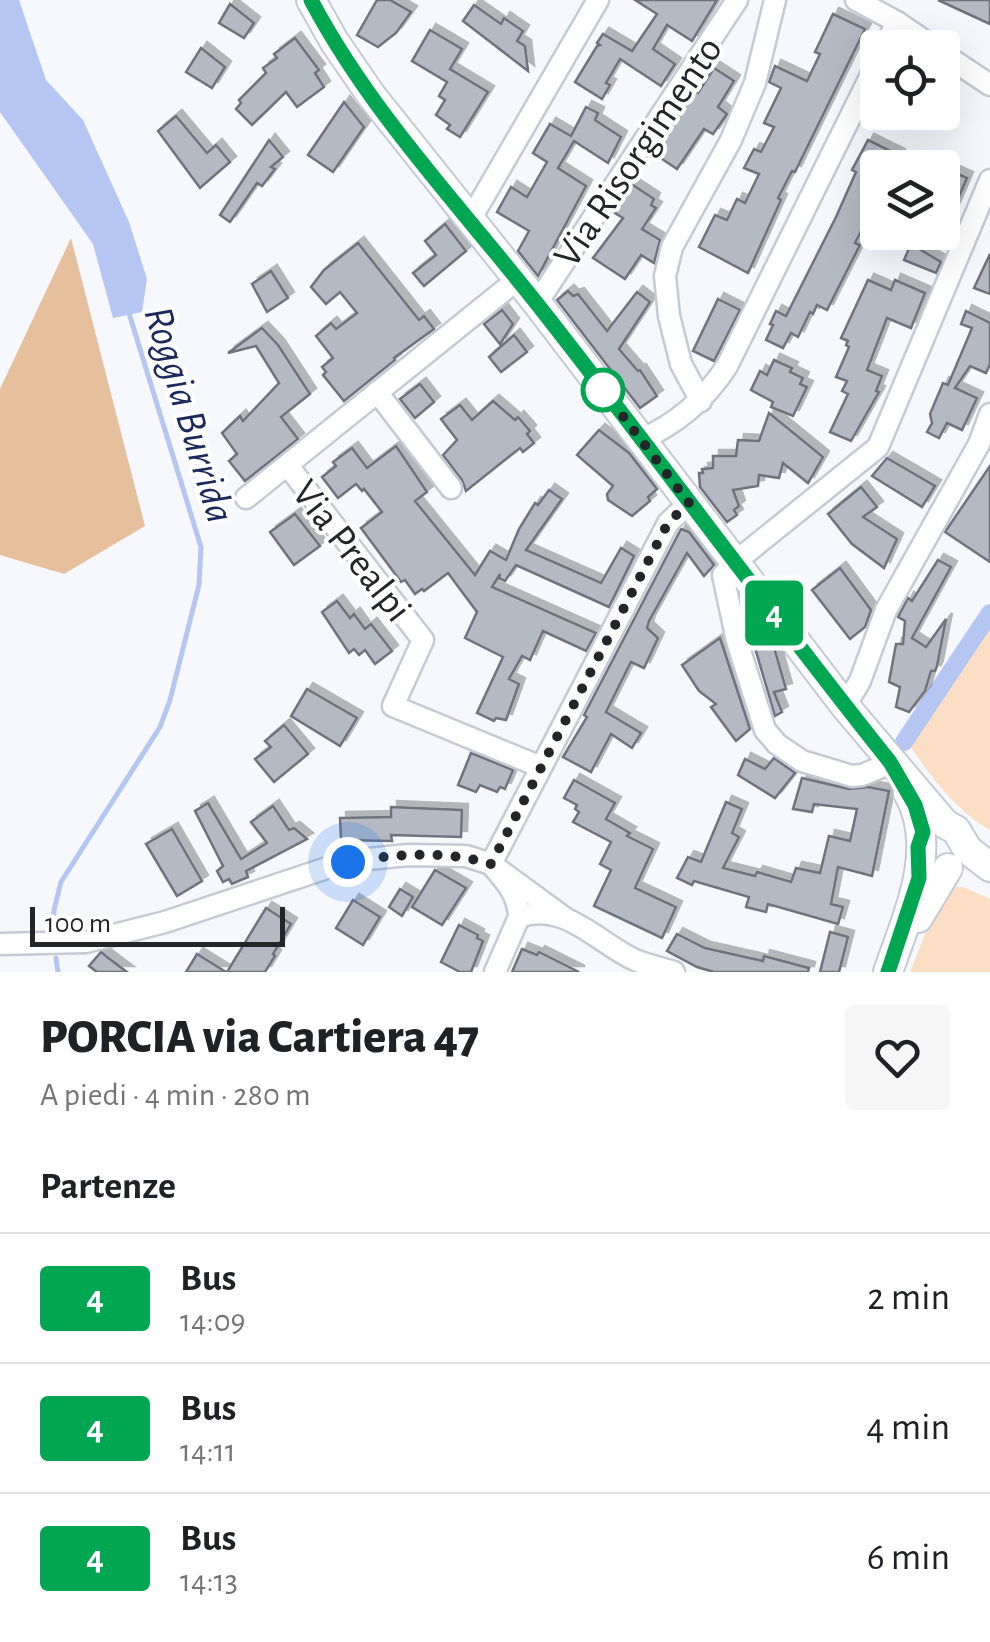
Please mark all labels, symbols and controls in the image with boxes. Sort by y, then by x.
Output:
street label: Via Risorgimento [547,30,730,274]
map controls [860,30,960,250]
button: locate [860,30,960,130]
button: layers [860,150,960,250]
water label: Roggia Burrida [136,302,242,528]
unlabelled marker [582,369,624,411]
street label: Via Prealpi [284,473,419,629]
line badge: 4 [742,580,806,646]
text: 4 [765,596,783,631]
your location [323,837,373,887]
scale bar [30,902,285,946]
text: 100 m [45,910,111,938]
button: heart [845,1005,950,1110]
text: PORCIA via Cartiera 47 [40,1014,479,1062]
text: A piedi · 4 min · 280 m [40,1079,311,1111]
text: Partenze [40,1168,176,1206]
text: Bus [180,1260,236,1298]
text: 2 min [867,1279,950,1317]
text: 4 [86,1281,104,1316]
text: 14:09 [180,1305,246,1337]
text: Bus [180,1390,236,1428]
text: 4 min [866,1409,950,1447]
text: 4 [86,1411,104,1446]
text: 14:11 [180,1435,236,1467]
text: Bus [180,1520,236,1558]
text: 6 min [867,1539,950,1577]
text: 4 [86,1541,104,1576]
text: 14:13 [180,1565,238,1597]

